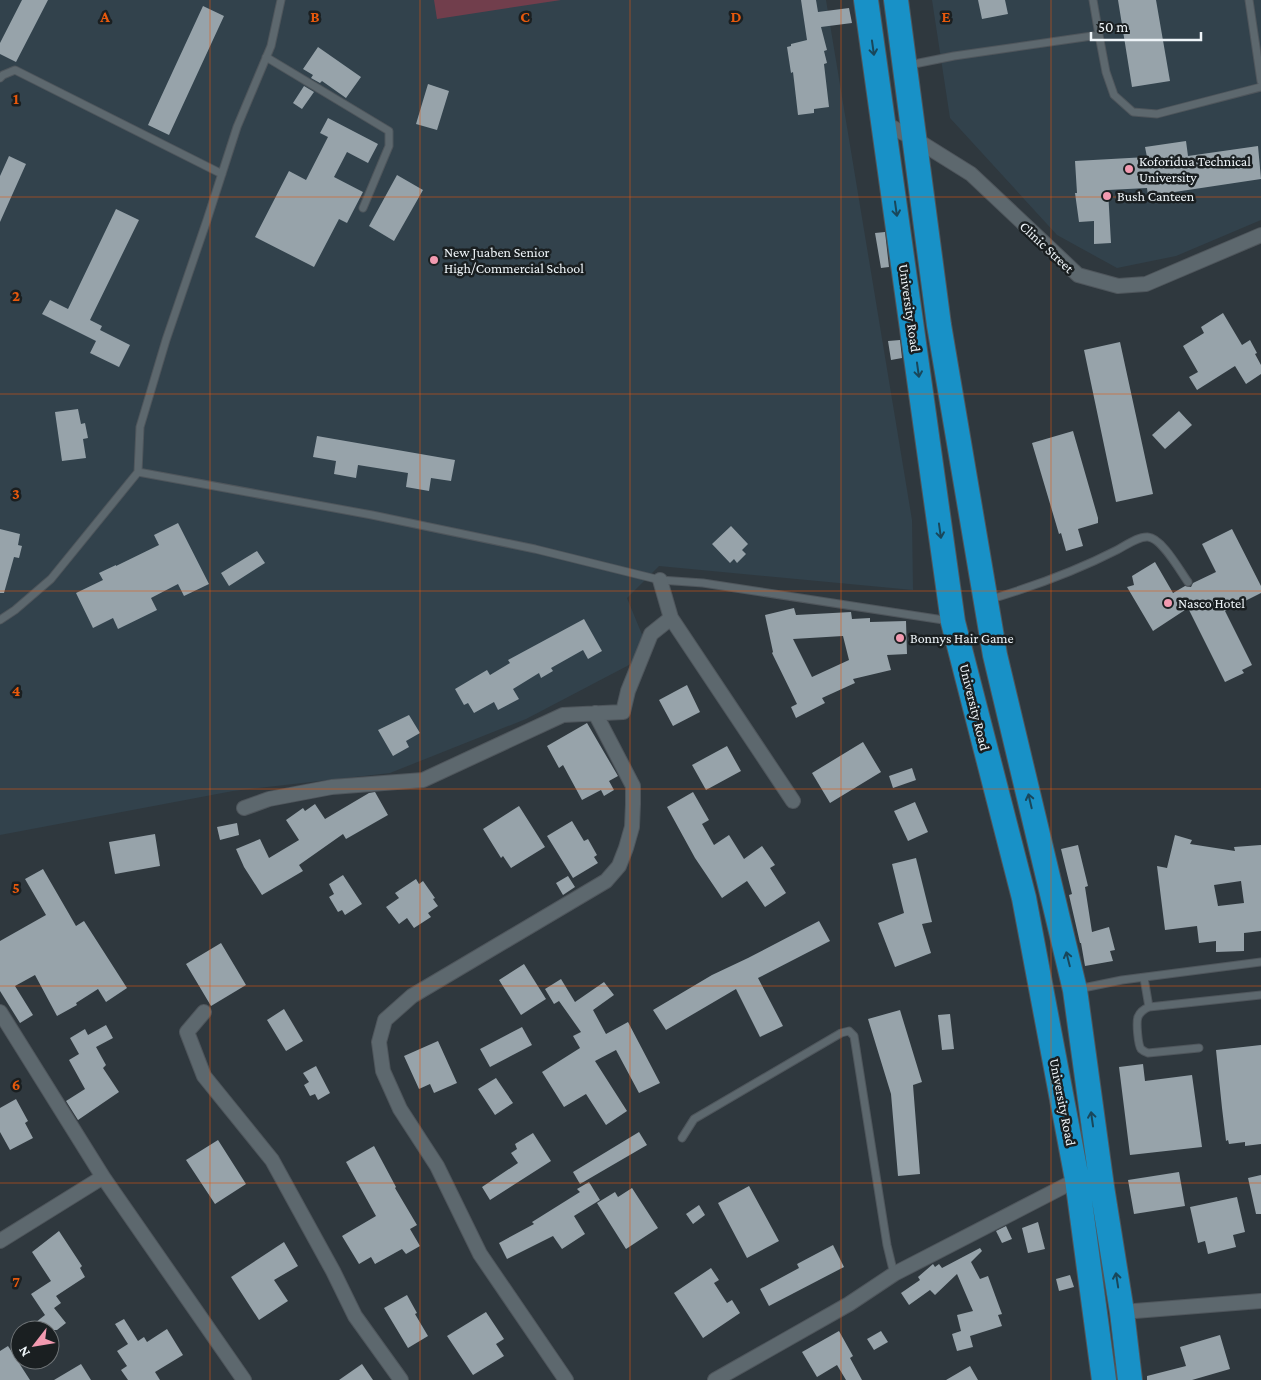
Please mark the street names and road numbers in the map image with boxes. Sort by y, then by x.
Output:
street label: Clinic Street [1017,218,1078,276]
street label: University Road [896,263,924,354]
street label: University Road [956,662,994,753]
street label: University Road [1047,1057,1079,1148]

